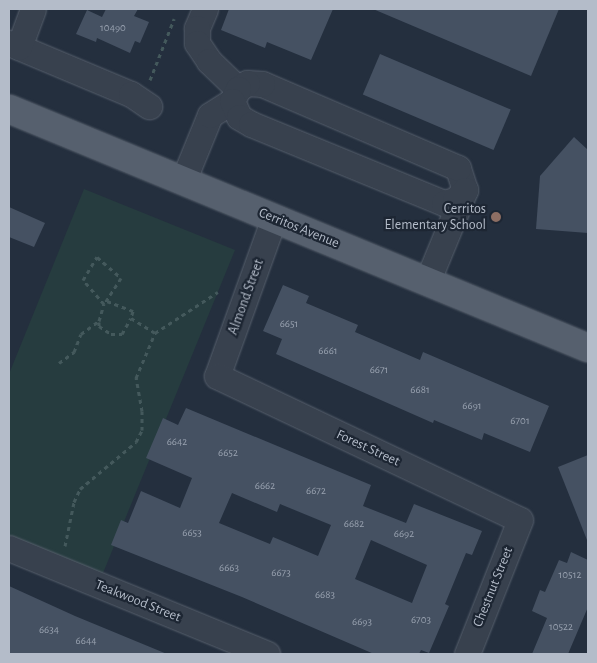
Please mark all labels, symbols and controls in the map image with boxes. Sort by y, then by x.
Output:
house number: 10490 [100,21,126,35]
place label: Cerritos Elementary School [385,201,486,233]
street label: Cerritos Avenue [256,204,342,252]
marker: Cerritos Elementary School [490,211,502,223]
street label: Almond Street [225,257,267,337]
house number: 6651 [280,317,298,331]
house number: 6661 [318,344,338,358]
house number: 6671 [370,363,388,377]
house number: 6681 [410,383,430,397]
house number: 6691 [462,399,482,413]
house number: 6701 [510,414,530,428]
street label: Forest Street [334,426,402,470]
house number: 6642 [167,435,187,449]
house number: 6652 [218,446,238,460]
house number: 6662 [255,479,275,493]
house number: 6672 [306,484,326,498]
house number: 6682 [344,517,364,531]
house number: 6653 [182,526,202,540]
house number: 6692 [394,527,414,541]
street label: Chestnut Street [469,545,517,629]
house number: 6663 [219,561,239,575]
house number: 6673 [271,566,291,580]
house number: 10512 [559,568,581,582]
street label: Teakwood Street [93,576,183,626]
house number: 6683 [315,588,335,602]
house number: 6703 [411,613,431,627]
house number: 6693 [352,615,372,629]
house number: 10522 [549,620,573,634]
house number: 6634 [39,623,59,637]
house number: 6644 [76,634,96,648]

